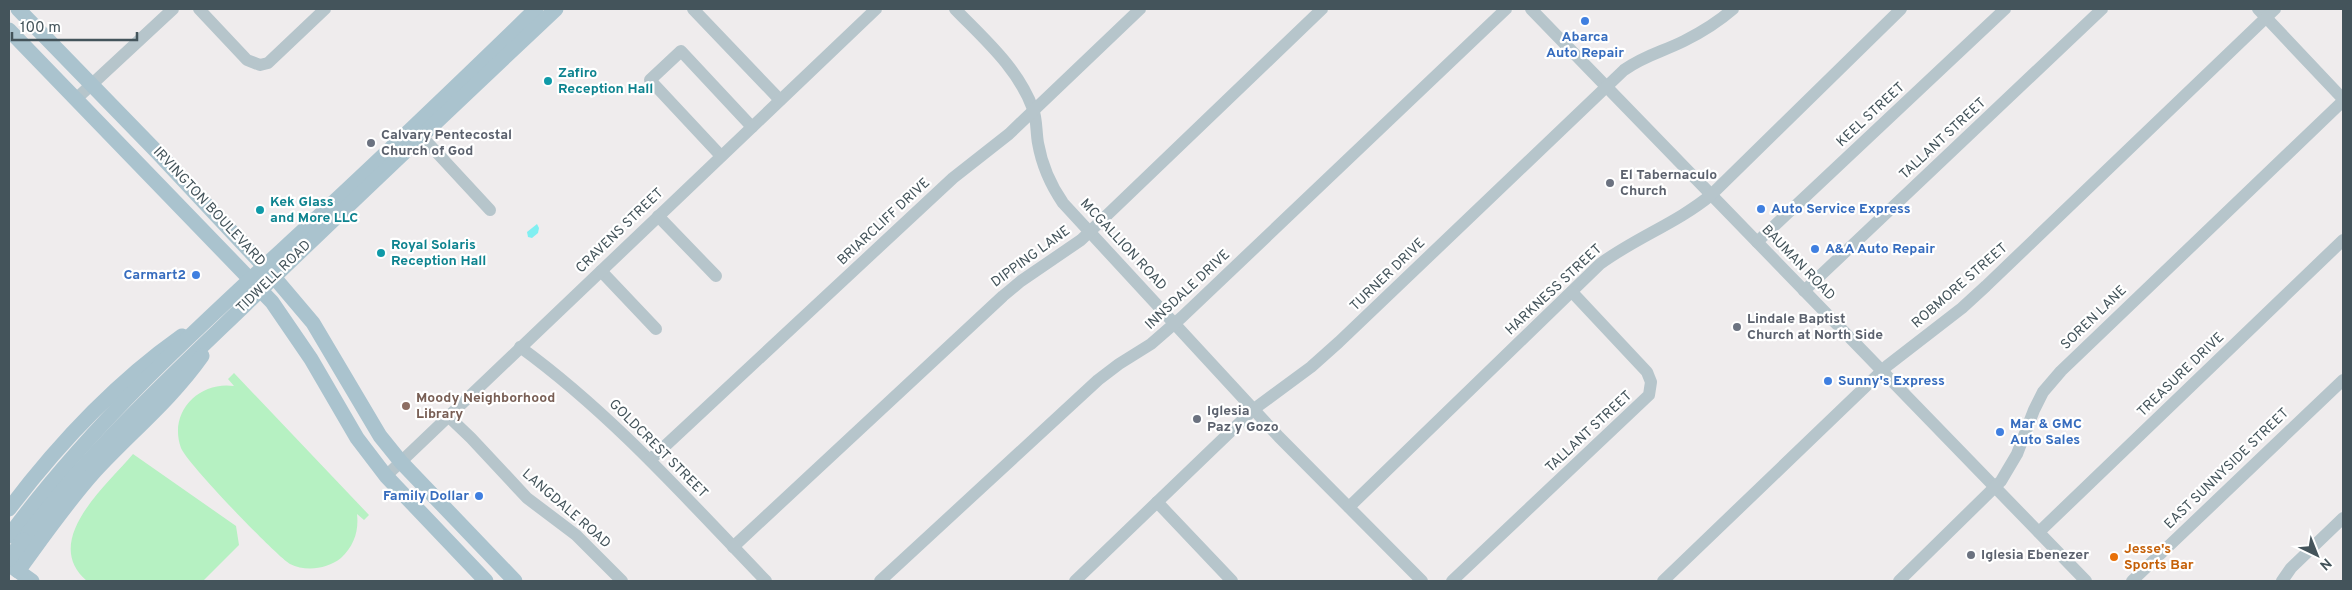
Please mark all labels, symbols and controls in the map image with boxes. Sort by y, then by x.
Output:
scale bar [12,10,138,42]
marker: Abarca Auto Repair [1579,15,1591,27]
text: 100 m [20,19,61,38]
place label: Abarca Auto Repair [1546,29,1624,62]
place label: Zafiro Reception Hall [558,65,653,98]
marker: Zafiro Reception Hall [542,75,554,87]
street label: KEEL STREET [1833,79,1909,151]
street label: TALLANT STREET [1896,95,1990,183]
place label: Calvary Pentecostal Church of God [381,127,512,160]
marker: Calvary Pentecostal Church of God [365,137,377,149]
street label: IRVINGTON BOULEVARD [149,144,269,270]
place label: El Tabernaculo Church [1620,167,1717,200]
street label: BRIARCLIFF DRIVE [834,175,934,269]
marker: El Tabernaculo Church [1604,177,1616,189]
street label: CRAVENS STREET [573,185,667,277]
place label: Kek Glass and More LLC [270,194,358,227]
street label: MCGALLION ROAD [1076,196,1170,294]
place label: Auto Service Express [1771,201,1911,218]
marker: Auto Service Express [1755,203,1767,215]
marker: Kek Glass and More LLC [254,204,266,216]
street label: BAUMAN ROAD [1758,222,1838,304]
street label: DIPPING LANE [988,223,1074,291]
street label: TURNER DRIVE [1347,235,1429,315]
street label: TIDWELL ROAD [233,237,315,317]
place label: Royal Solaris Reception Hall [391,237,486,270]
street label: ROBMORE STREET [1909,240,2011,332]
street label: HARKNESS STREET [1502,241,1606,339]
place label: A&A Auto Repair [1825,241,1935,258]
marker: A&A Auto Repair [1809,243,1821,255]
street label: INNSDALE DRIVE [1142,246,1234,334]
marker: Royal Solaris Reception Hall [375,247,387,259]
place label: Carmart2 [123,267,186,284]
marker: Carmart2 [190,269,202,281]
street label: SOREN LANE [2058,282,2130,354]
place label: Lindale Baptist Church at North Side [1747,311,1883,344]
marker: Lindale Baptist Church at North Side [1731,321,1743,333]
street label: TREASURE DRIVE [2134,329,2228,421]
place label: Sunny's Express [1838,373,1945,390]
marker: Sunny's Express [1822,375,1834,387]
street label: TALLANT STREET [1542,388,1636,476]
place label: Moody Neighborhood Library [416,390,555,423]
street label: GOLDCREST STREET [605,396,711,502]
marker: Moody Neighborhood Library [400,400,412,412]
place label: Iglesia Paz y Gozo [1207,403,1279,436]
street label: EAST SUNNYSIDE STREET [2161,405,2293,533]
marker: Iglesia Paz y Gozo [1191,413,1203,425]
place label: Mar & GMC Auto Sales [2010,416,2082,449]
marker: Mar & GMC Auto Sales [1994,426,2006,438]
street label: LANGDALE ROAD [518,466,614,552]
place label: Family Dollar [383,488,469,505]
marker: Family Dollar [473,490,485,502]
north arrow [2292,530,2342,580]
place label: Jesse's Sports Bar [2124,541,2194,574]
place label: Iglesia Ebenezer [1981,547,2089,564]
marker: Iglesia Ebenezer [1965,549,1977,561]
marker: Jesse's Sports Bar [2108,551,2120,563]
text: N [2315,554,2334,573]

